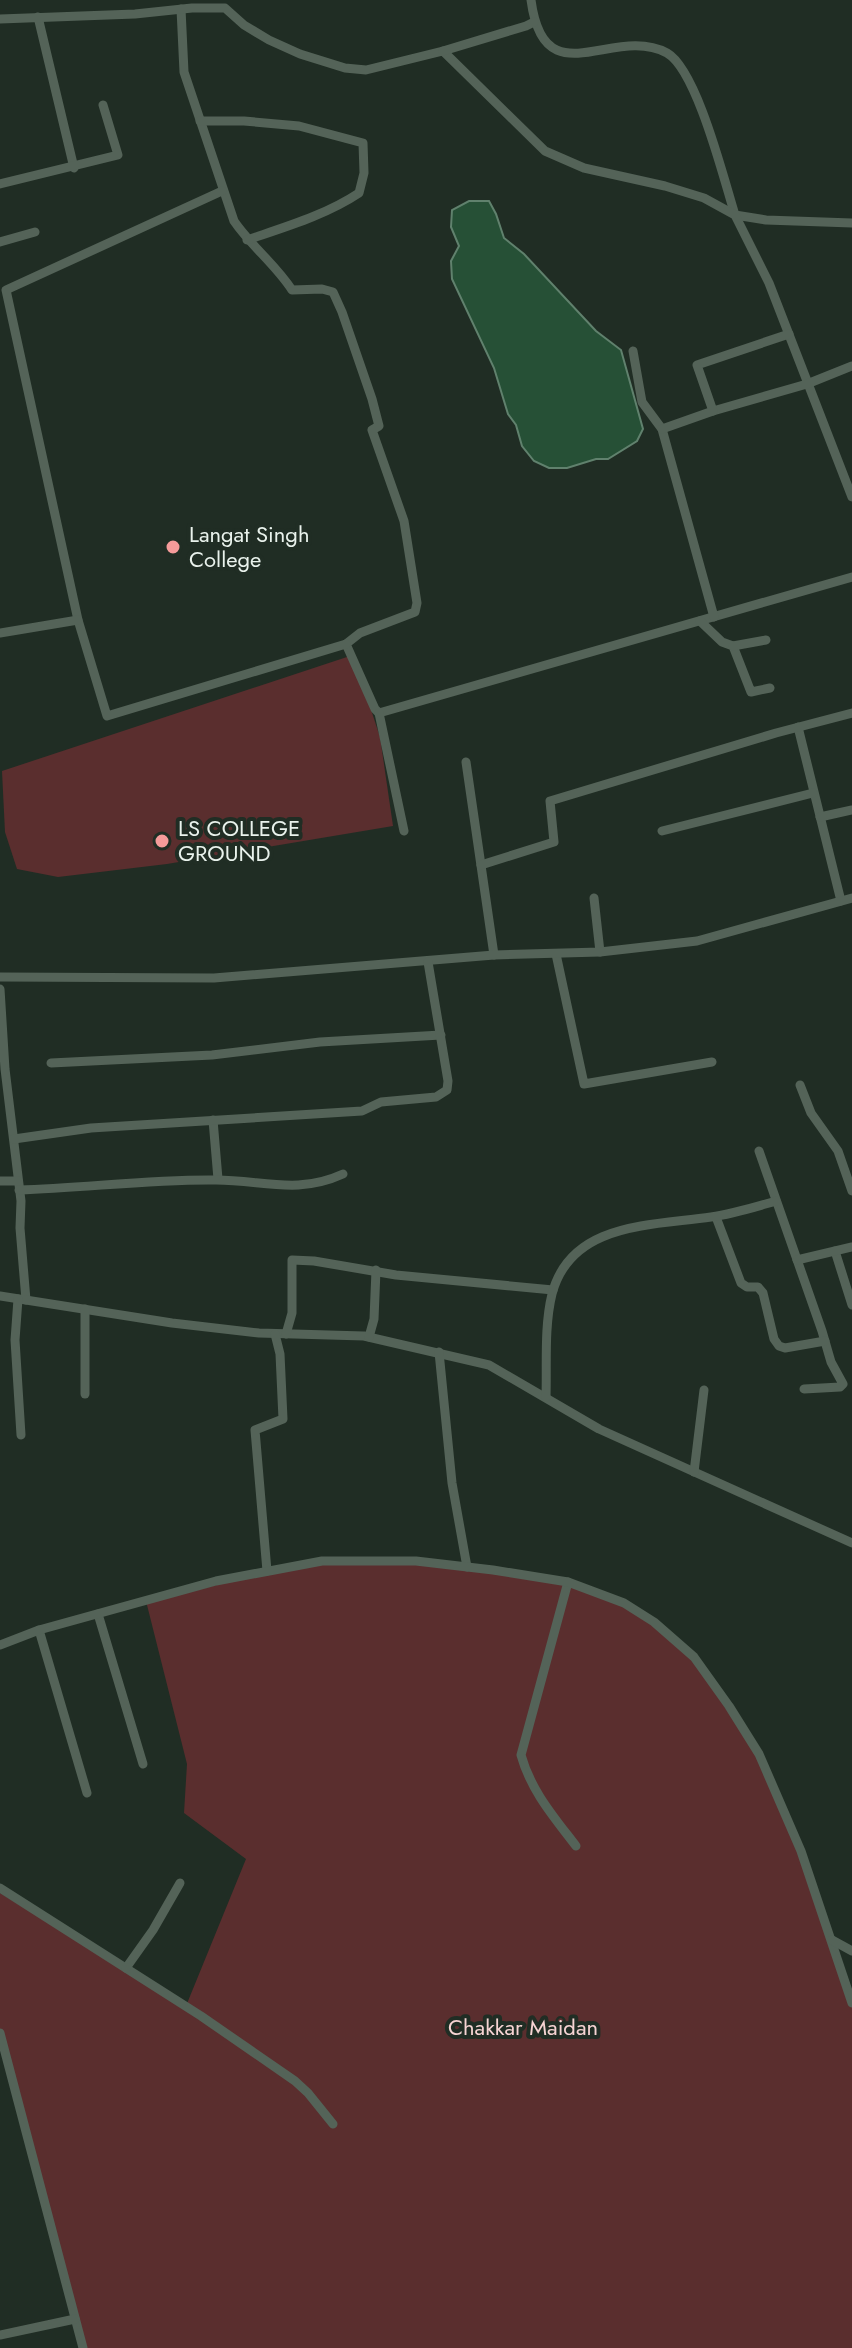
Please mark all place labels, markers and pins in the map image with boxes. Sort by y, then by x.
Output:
place label: Langat Singh College [189,518,309,575]
marker: Langat Singh College [164,538,182,556]
place label: LS COLLEGE GROUND [178,812,300,869]
marker: LS COLLEGE GROUND [153,832,171,850]

